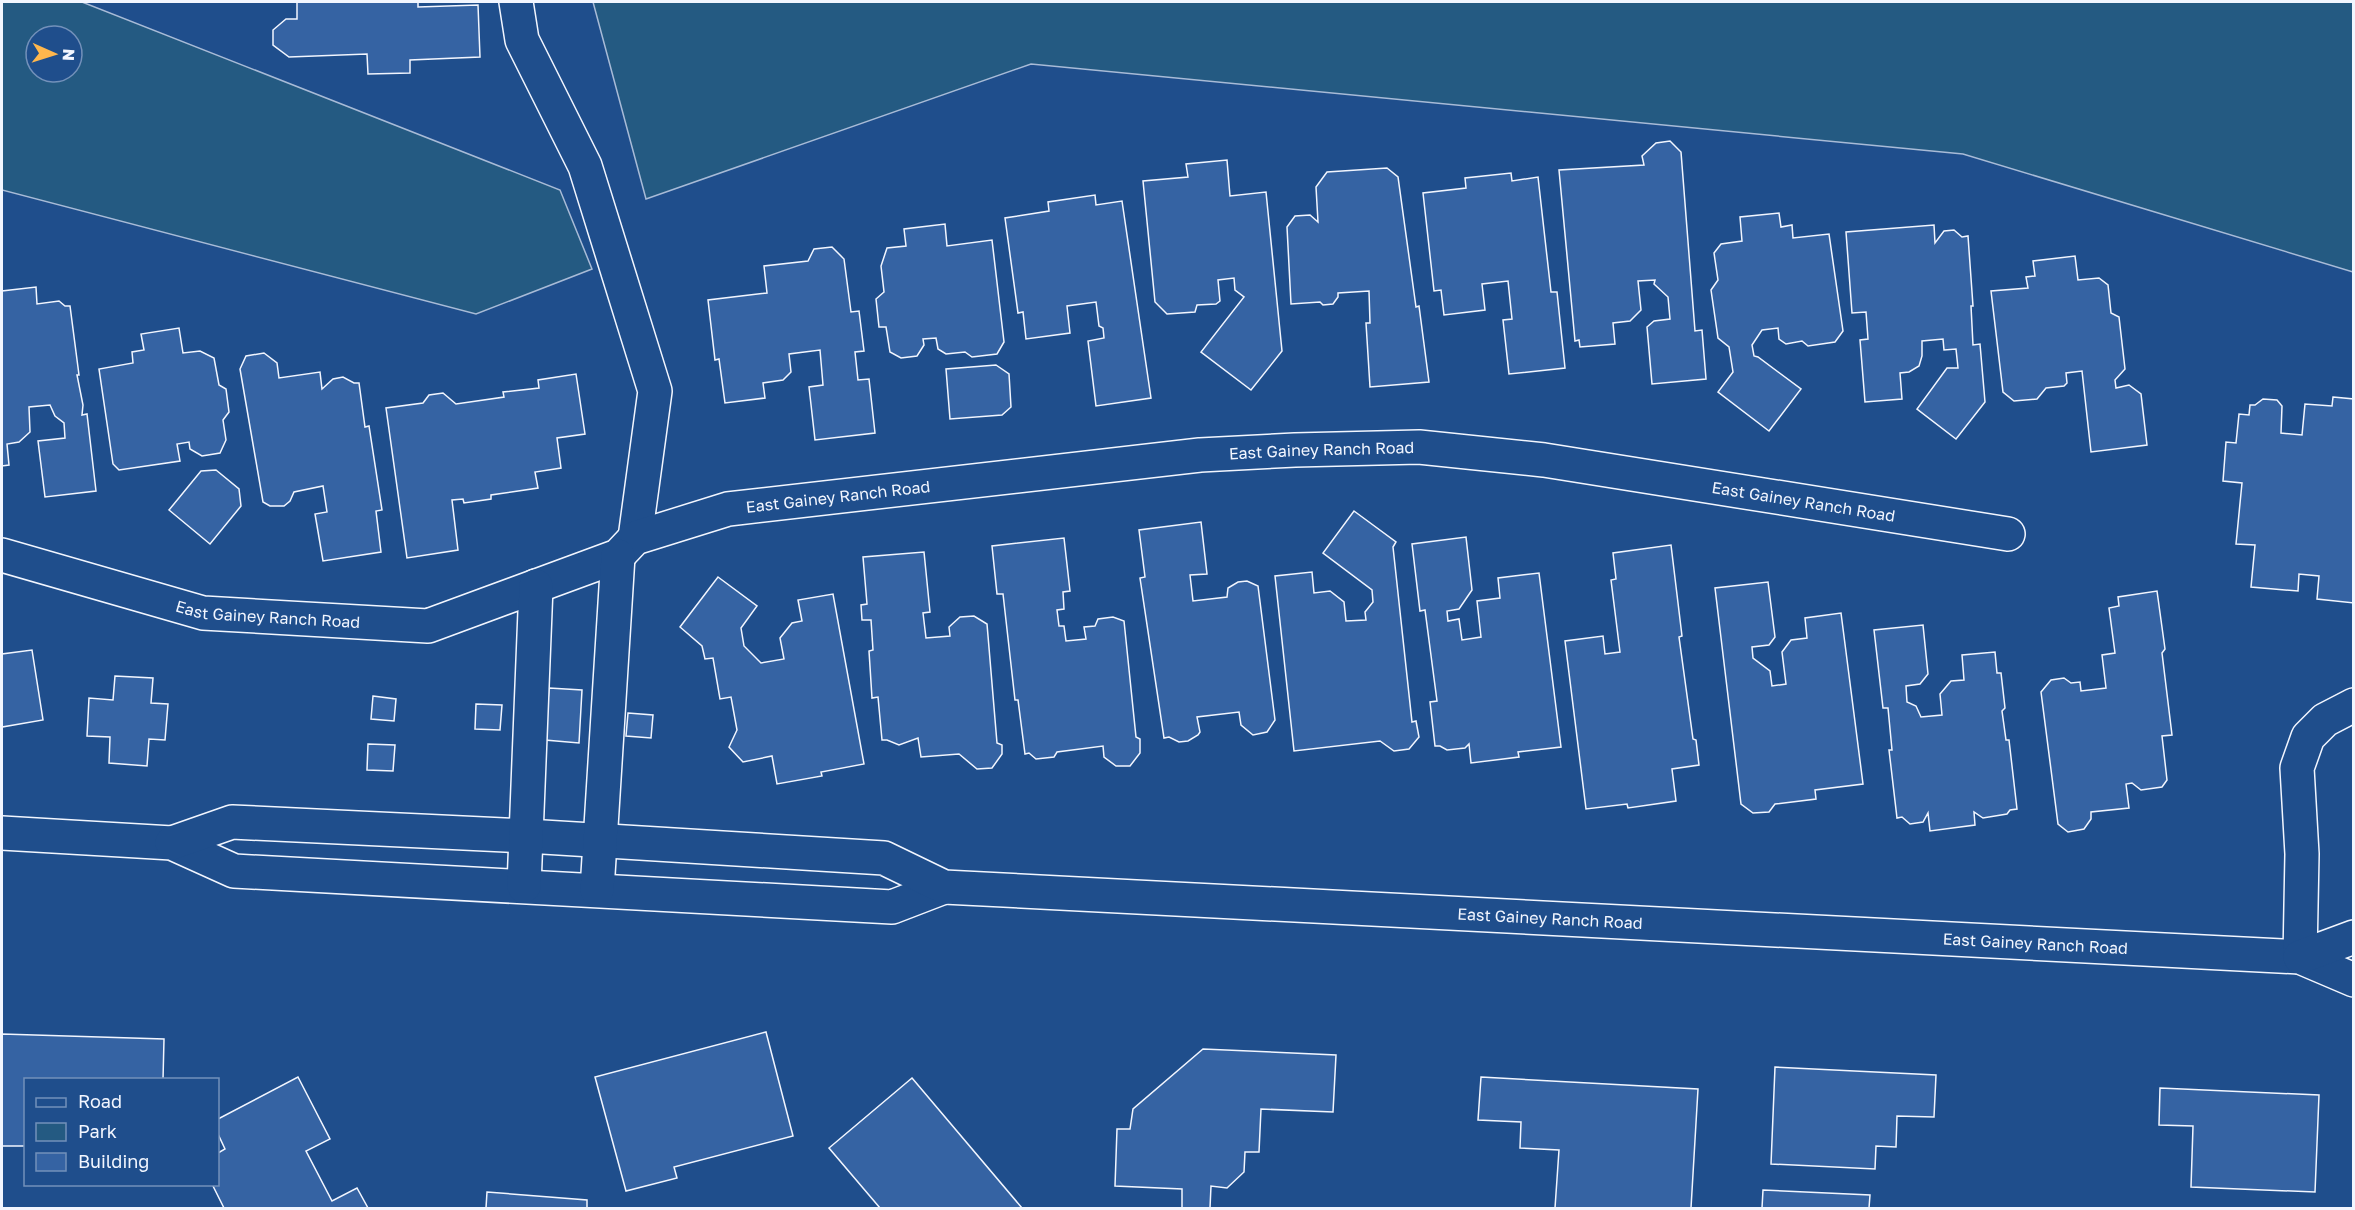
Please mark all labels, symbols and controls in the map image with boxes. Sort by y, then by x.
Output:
north arrow [24,24,84,84]
text: N [59,48,79,61]
street label: East Gainey Ranch Road [1228,437,1414,463]
street label: East Gainey Ranch Road [745,476,931,517]
street label: East Gainey Ranch Road [1710,477,1897,526]
street label: East Gainey Ranch Road [173,596,361,632]
street label: East Gainey Ranch Road [1457,904,1643,933]
street label: East Gainey Ranch Road [1942,929,2128,958]
legend [24,1078,219,1186]
text: Road [78,1090,122,1112]
text: Park [78,1120,117,1142]
text: Building [78,1150,149,1172]

